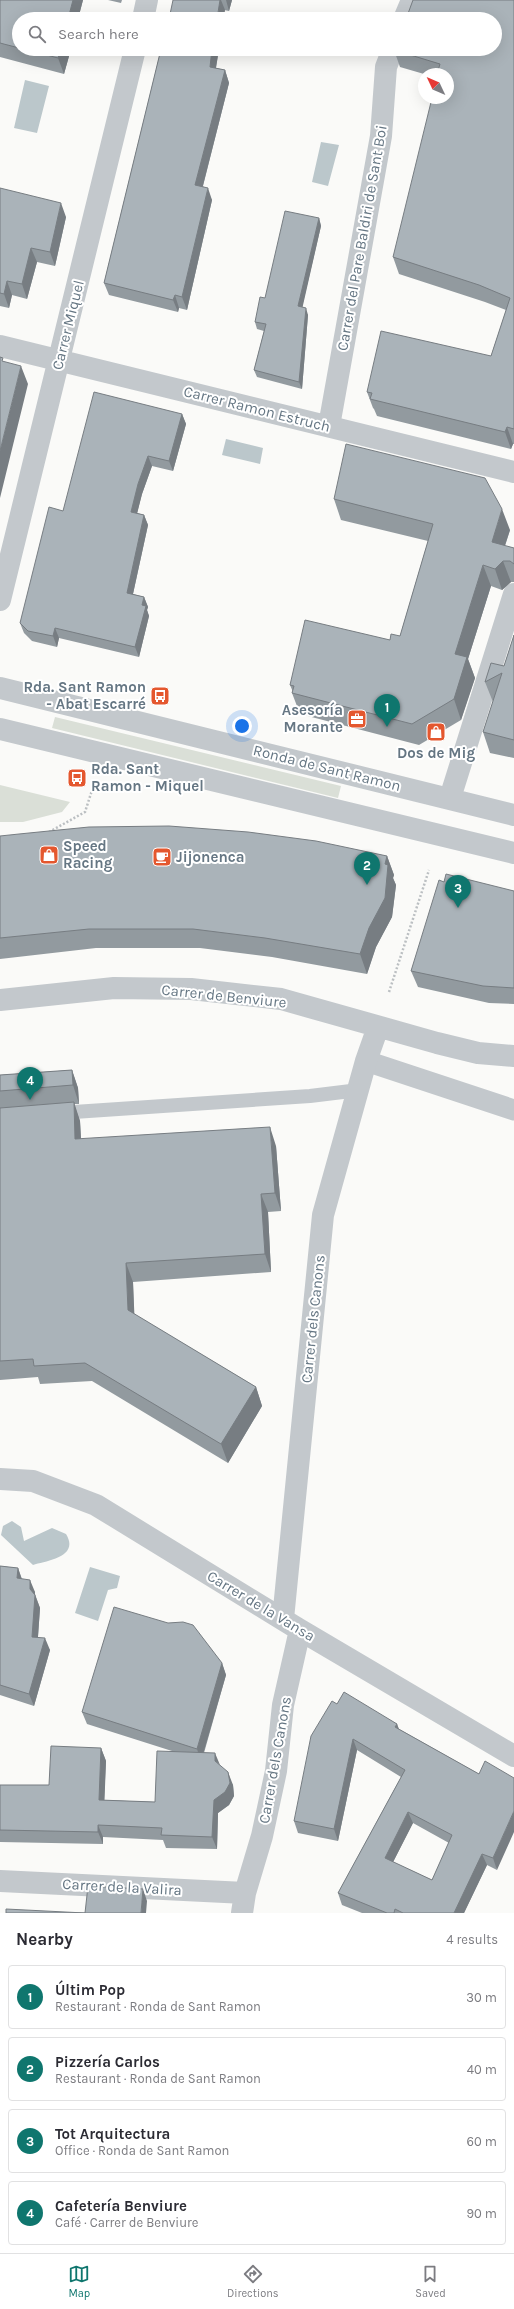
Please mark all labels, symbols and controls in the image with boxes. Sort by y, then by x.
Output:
search box [12,12,502,56]
icon: search [26,23,48,45]
text: Search here [58,25,139,43]
north arrow [418,68,454,104]
street label: Carrer del Pare Baldiri de Sant Boi [333,124,391,352]
street label: Carrer Miquel [48,278,88,372]
street label: Carrer Ramon Estruch [182,382,332,436]
place label: Rda. Sant Ramon - Abat Escarré [23,678,146,713]
bus stop icon: Rda. Sant Ramon - Abat Escarré [149,685,171,707]
pin: 1 [374,694,400,727]
place label: Asesoría Morante [282,701,343,736]
office icon: Asesoría Morante [346,708,368,730]
your location [232,716,252,736]
shop icon: Dos de Mig [425,721,447,743]
street label: Ronda de Sant Ramon [251,741,403,795]
place label: Dos de Mig [397,744,475,762]
place label: Rda. Sant Ramon - Miquel [91,760,204,795]
bus stop icon: Rda. Sant Ramon - Miquel [66,767,88,789]
place label: Speed Racing [63,837,113,872]
shop icon: Speed Racing [38,844,60,866]
cafe icon: Jijonenca [151,846,173,868]
place label: Jijonenca [176,848,244,866]
pin: 2 [354,852,380,885]
pin: 3 [445,875,471,908]
street label: Carrer de Benviure [161,980,287,1012]
pin: 4 [17,1067,43,1100]
street label: Carrer dels Canons [297,1254,329,1384]
street label: Carrer de la Vansa [204,1567,318,1645]
street label: Carrer dels Canons [255,1695,295,1825]
street label: Carrer de la Valira [62,1875,182,1899]
text: Nearby [16,1929,73,1949]
text: 4 results [446,1932,498,1947]
text: Últim Pop [55,1981,125,1999]
text: 1 [28,1990,32,2005]
text: 30 m [466,1990,497,2005]
text: Restaurant · Ronda de Sant Ramon [55,1999,261,2014]
text: Pizzería Carlos [55,2053,160,2071]
text: 2 [26,2062,34,2077]
text: 40 m [467,2062,497,2077]
text: Restaurant · Ronda de Sant Ramon [55,2071,261,2086]
text: Tot Arquitectura [55,2125,170,2143]
text: 3 [26,2134,34,2149]
text: 60 m [467,2134,497,2149]
text: Office · Ronda de Sant Ramon [55,2143,229,2158]
text: Cafetería Benviure [55,2197,187,2215]
text: 4 [26,2206,34,2221]
text: 90 m [466,2206,497,2221]
text: Café · Carrer de Benviure [55,2215,198,2230]
tab: Map [68,2263,90,2300]
tab: Directions [227,2263,279,2300]
tab: Saved [415,2263,446,2300]

